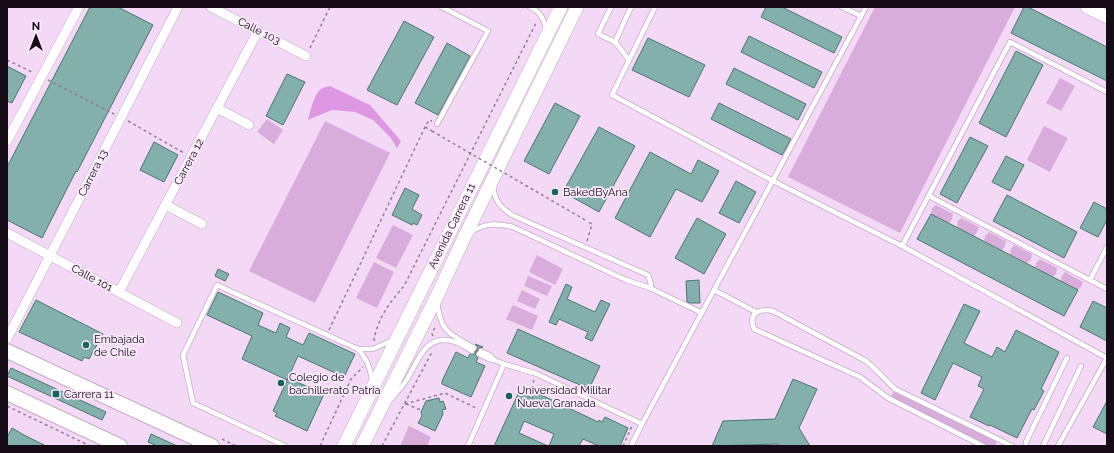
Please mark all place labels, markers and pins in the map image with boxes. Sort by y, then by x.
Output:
place label: BakedByAna [563,186,628,199]
marker: BakedByAna [550,187,560,197]
place label: Embajada de Chile [94,333,145,359]
marker: Embajada de Chile [81,340,91,350]
place label: Colegio de bachillerato Patria [289,371,380,397]
marker: Colegio de bachillerato Patria [276,378,286,388]
place label: Universidad Militar Nueva Granada [517,384,611,410]
place label: Carrera 11 [64,388,114,401]
marker: Carrera 11 [51,389,61,399]
marker: Universidad Militar Nueva Granada [504,391,514,401]

